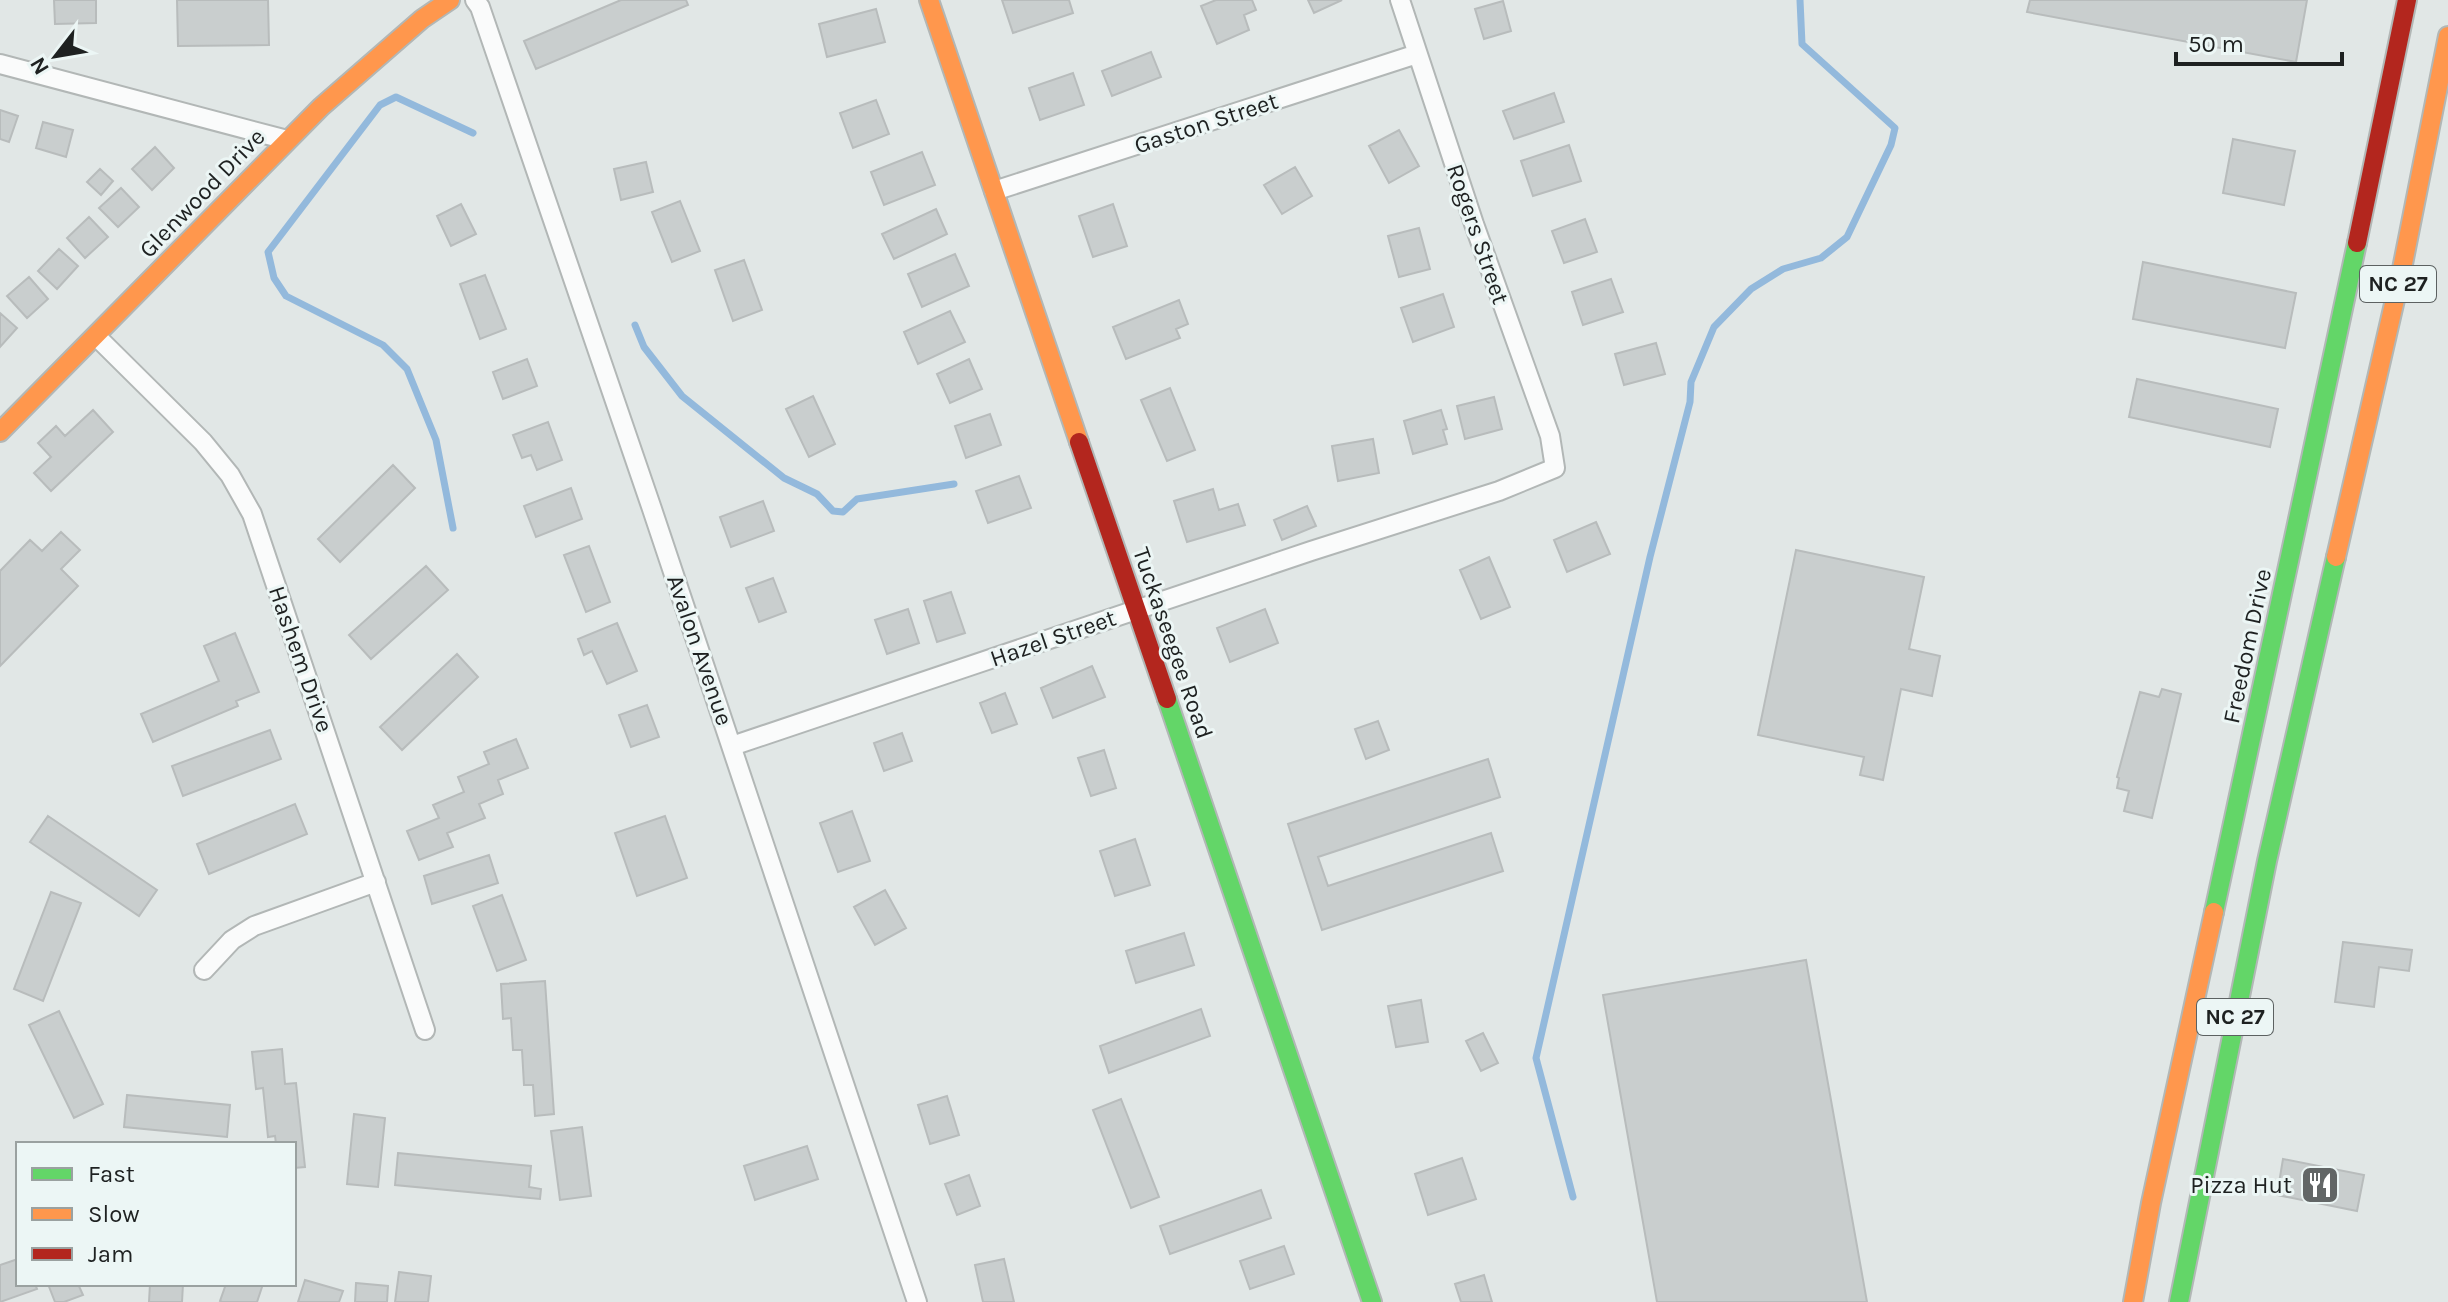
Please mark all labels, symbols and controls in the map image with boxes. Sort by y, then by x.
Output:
north arrow [16,16,96,96]
scale bar [2176,16,2342,66]
text: 50 m [2188,30,2244,58]
text: N [25,52,55,79]
street label: Gaston Street [1131,87,1281,159]
street label: Glenwood Drive [133,123,271,263]
street label: Rogers Street [1441,160,1515,308]
road number: NC 27 [2360,266,2436,302]
street label: Tuckaseegee Road [1127,544,1219,742]
street label: Freedom Drive [2217,566,2277,726]
street label: Avalon Avenue [661,571,739,729]
street label: Hashem Drive [263,582,339,736]
street label: Hazel Street [986,603,1120,673]
road number: NC 27 [2197,999,2273,1035]
legend [16,1142,296,1286]
text: Fast [88,1160,135,1188]
restaurant icon: Pizza Hut [2299,1164,2341,1206]
place label: Pizza Hut [2190,1171,2292,1199]
text: Slow [88,1200,140,1228]
text: Jam [88,1240,133,1268]

